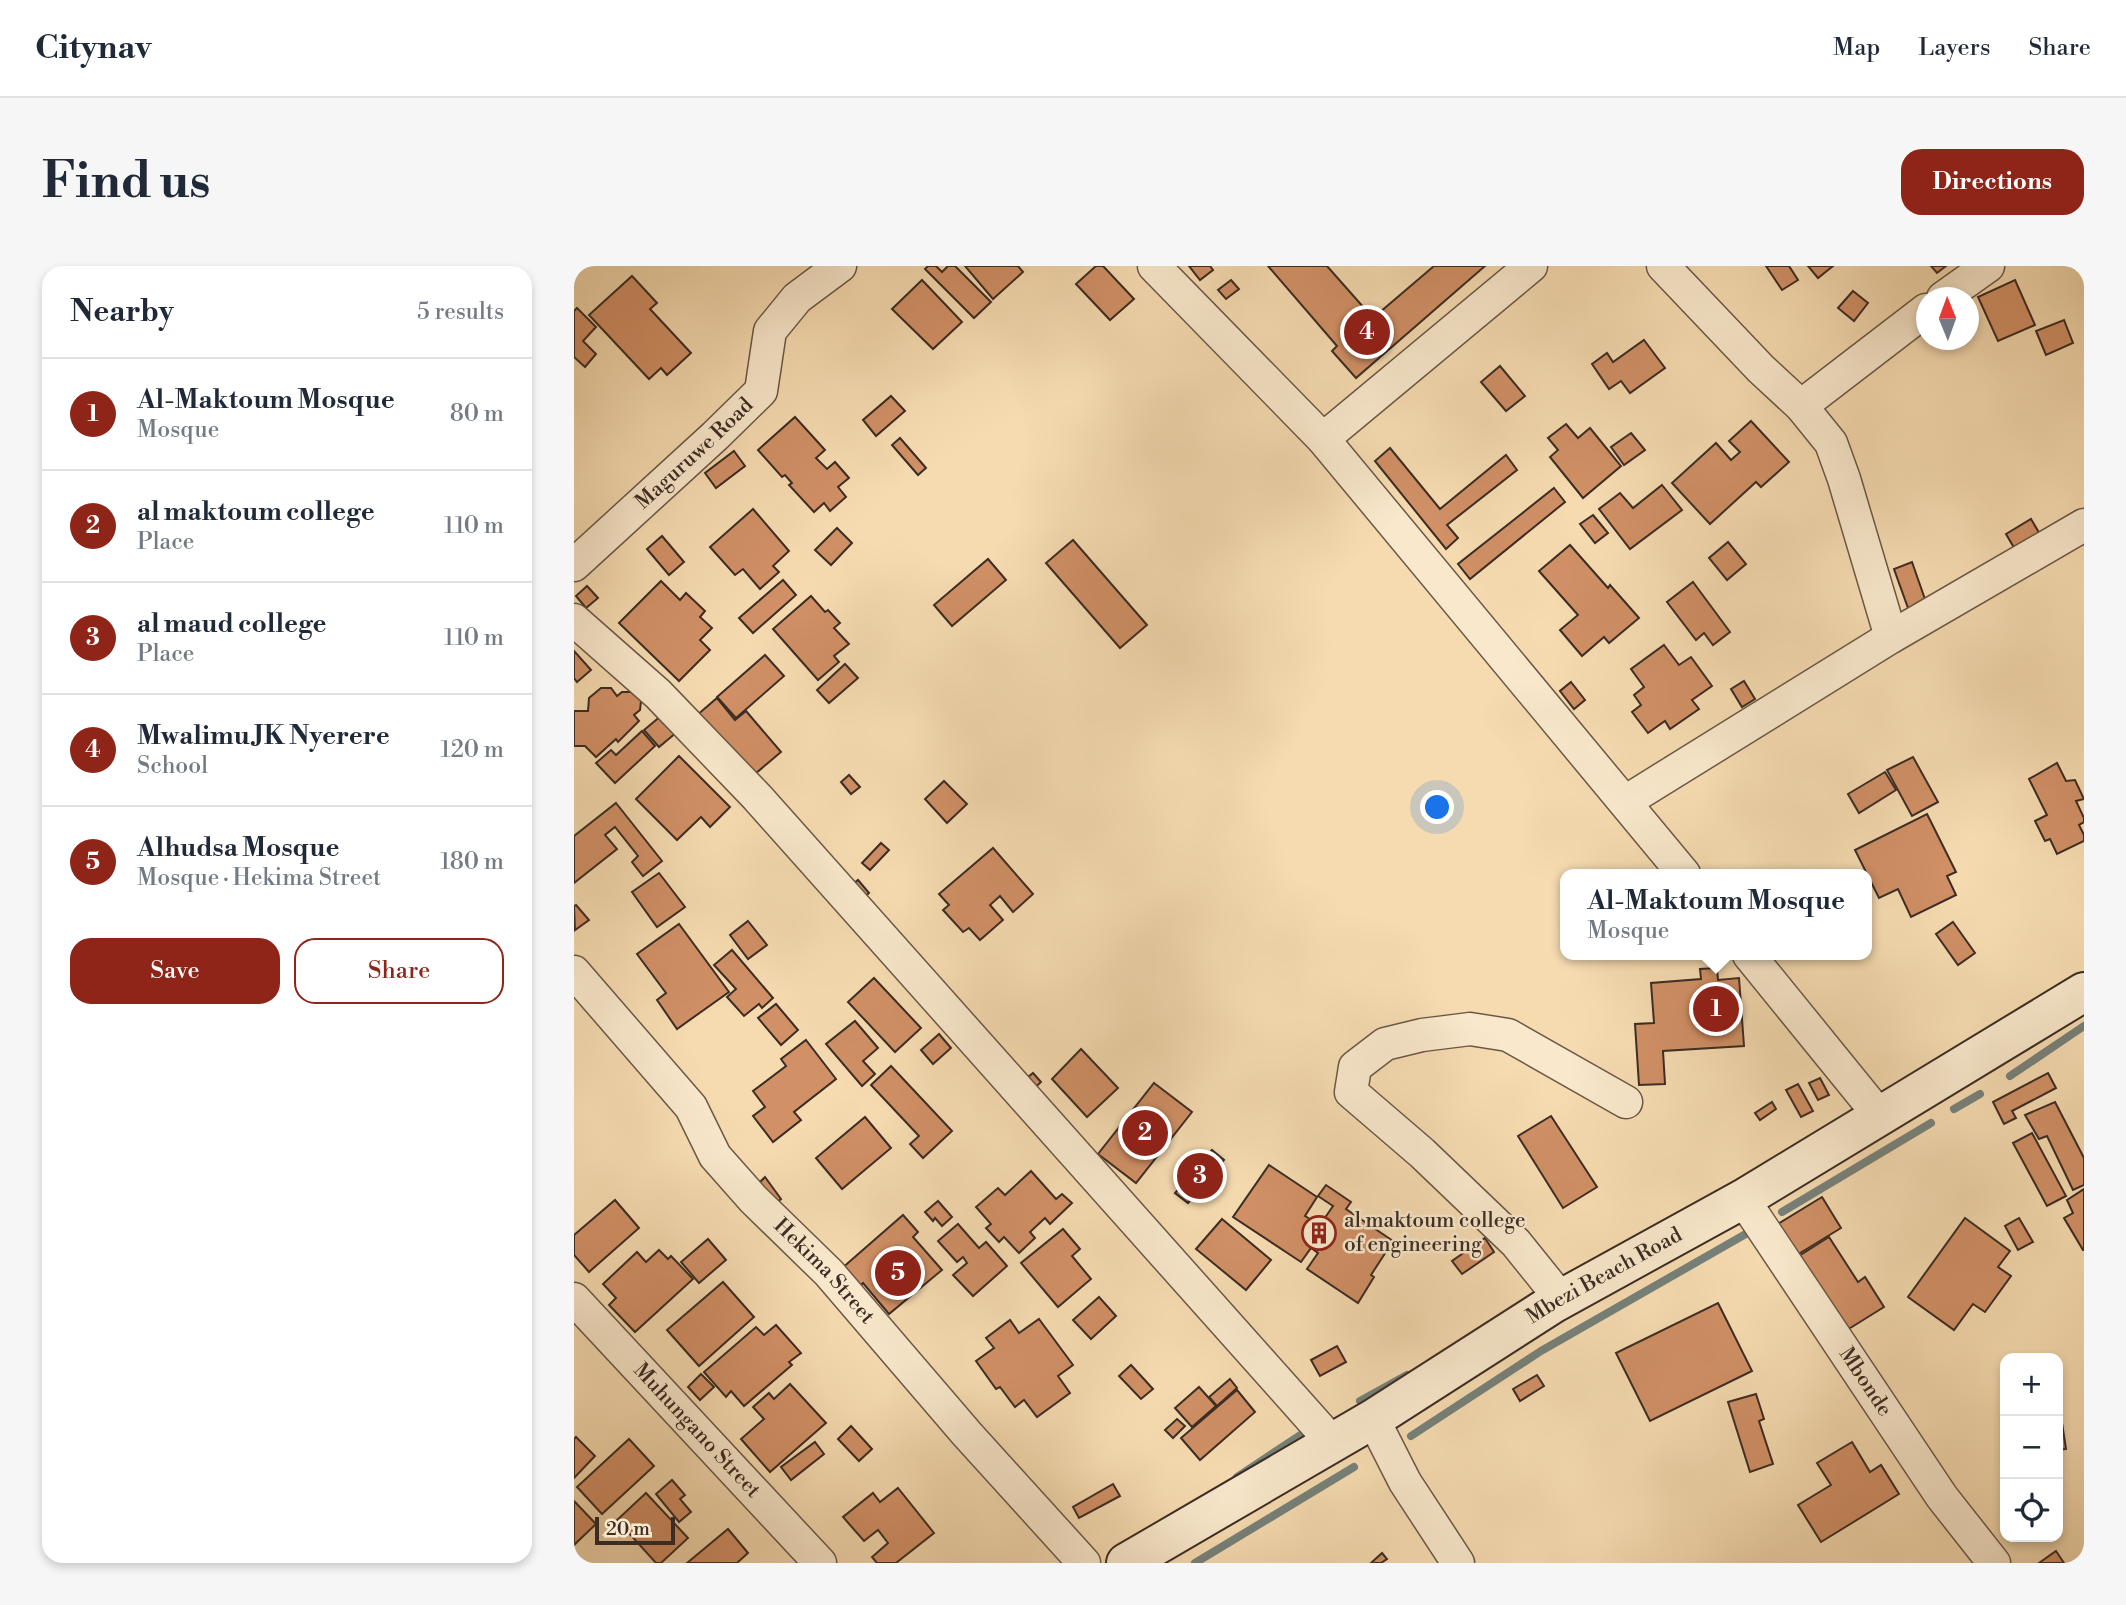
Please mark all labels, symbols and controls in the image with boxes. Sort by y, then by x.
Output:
text: Citynav [35,28,152,69]
text: Map [1833,33,1880,63]
text: Layers [1918,33,1990,63]
text: Share [2028,33,2091,63]
button: Directions [1901,149,2084,215]
text: Find us [42,152,211,213]
north arrow [1916,287,1979,350]
text: Nearby [70,293,174,331]
text: 5 results [417,298,504,326]
pin: 4 [1344,306,1390,358]
text: Al-Maktoum Mosque [137,384,395,416]
street label: Maguruwe Road [630,393,759,515]
text: 1 [87,400,99,428]
text: 80 m [450,400,504,428]
text: Mosque [137,416,219,444]
text: al maktoum college [137,496,375,528]
text: 2 [86,512,100,540]
text: 110 m [444,512,504,540]
text: Place [137,528,194,556]
text: al maud college [137,608,327,640]
text: 3 [86,624,100,652]
text: 110 m [444,624,504,652]
text: Place [137,640,194,668]
text: Mwalimu JK Nyerere [137,720,390,752]
text: 4 [85,736,101,764]
text: 120 m [440,736,504,764]
text: School [137,752,208,780]
your location [1420,790,1454,824]
text: Alhudsa Mosque [137,832,340,864]
text: 5 [86,848,100,876]
text: 180 m [440,848,504,876]
text: Mosque · Hekima Street [137,864,381,892]
popup [1560,869,1872,960]
text: Al-Maktoum Mosque [1587,885,1845,917]
text: Mosque [1587,917,1669,945]
button: Save [70,938,280,1004]
button: Share [294,938,504,1004]
pin: 1 [1693,983,1739,1035]
pin: 2 [1122,1107,1168,1159]
pin: 3 [1177,1150,1223,1202]
place label: al maktoum college of engineering [1344,1208,1526,1258]
street label: Hekima Street [768,1213,880,1330]
building icon: al maktoum college of engineering [1300,1214,1338,1252]
street label: Mbezi Beach Road [1522,1222,1687,1330]
pin: 5 [875,1247,921,1299]
street label: Mbonde [1833,1343,1897,1421]
map controls [2000,1353,2063,1542]
button: + [2000,1353,2063,1416]
street label: Muhungano Street [628,1358,766,1504]
button: − [2000,1416,2063,1479]
button: locate [2000,1479,2063,1542]
scale bar [595,1514,676,1546]
text: 20 m [606,1517,650,1541]

